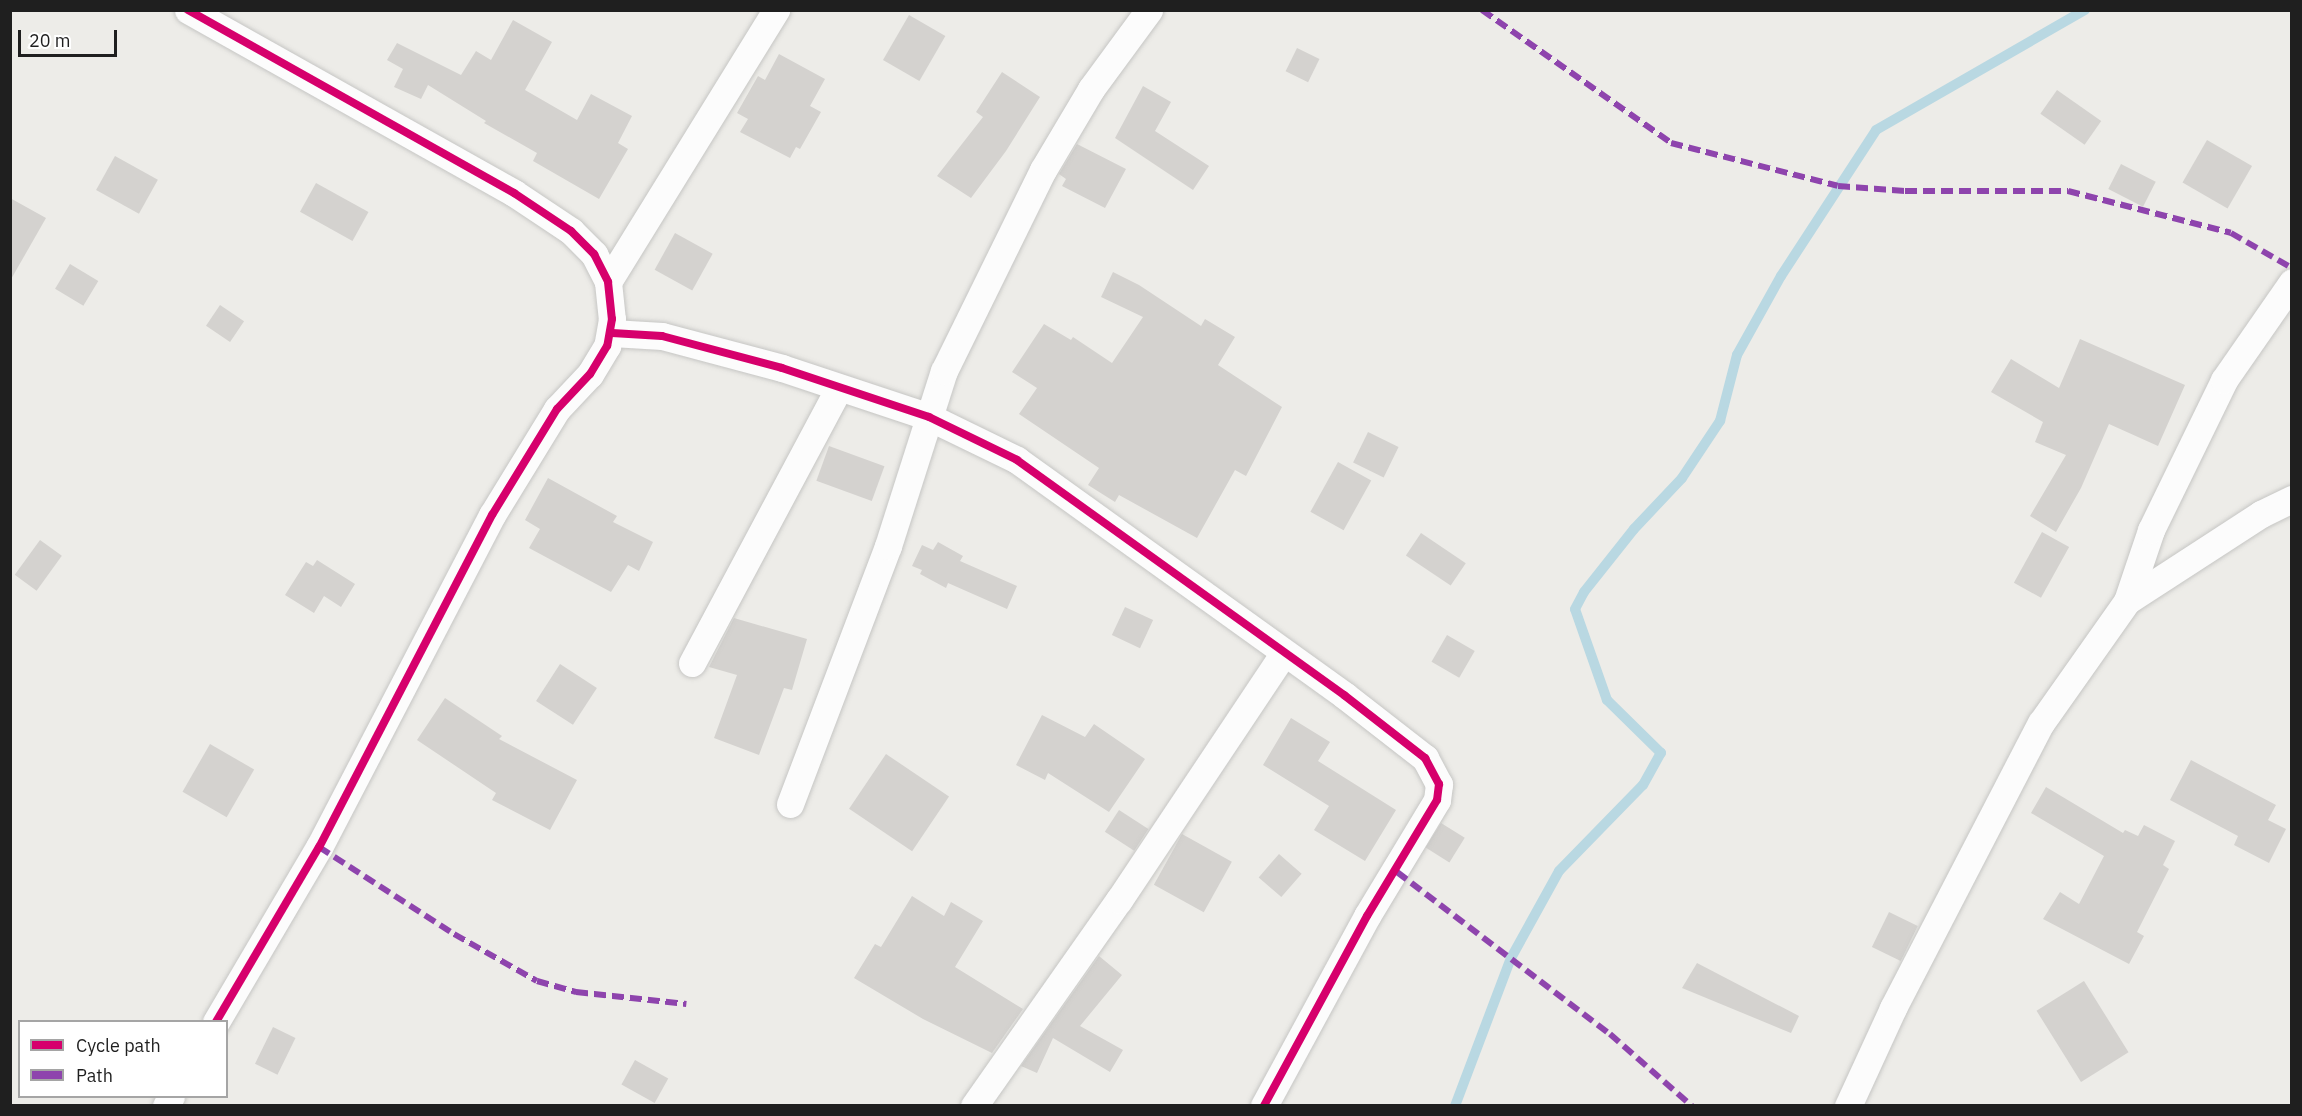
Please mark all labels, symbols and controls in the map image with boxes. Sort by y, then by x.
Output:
scale bar [21,18,120,56]
text: 20 m [29,29,71,52]
legend [18,1020,228,1098]
text: Cycle path [76,1034,161,1057]
text: Path [76,1064,113,1087]

